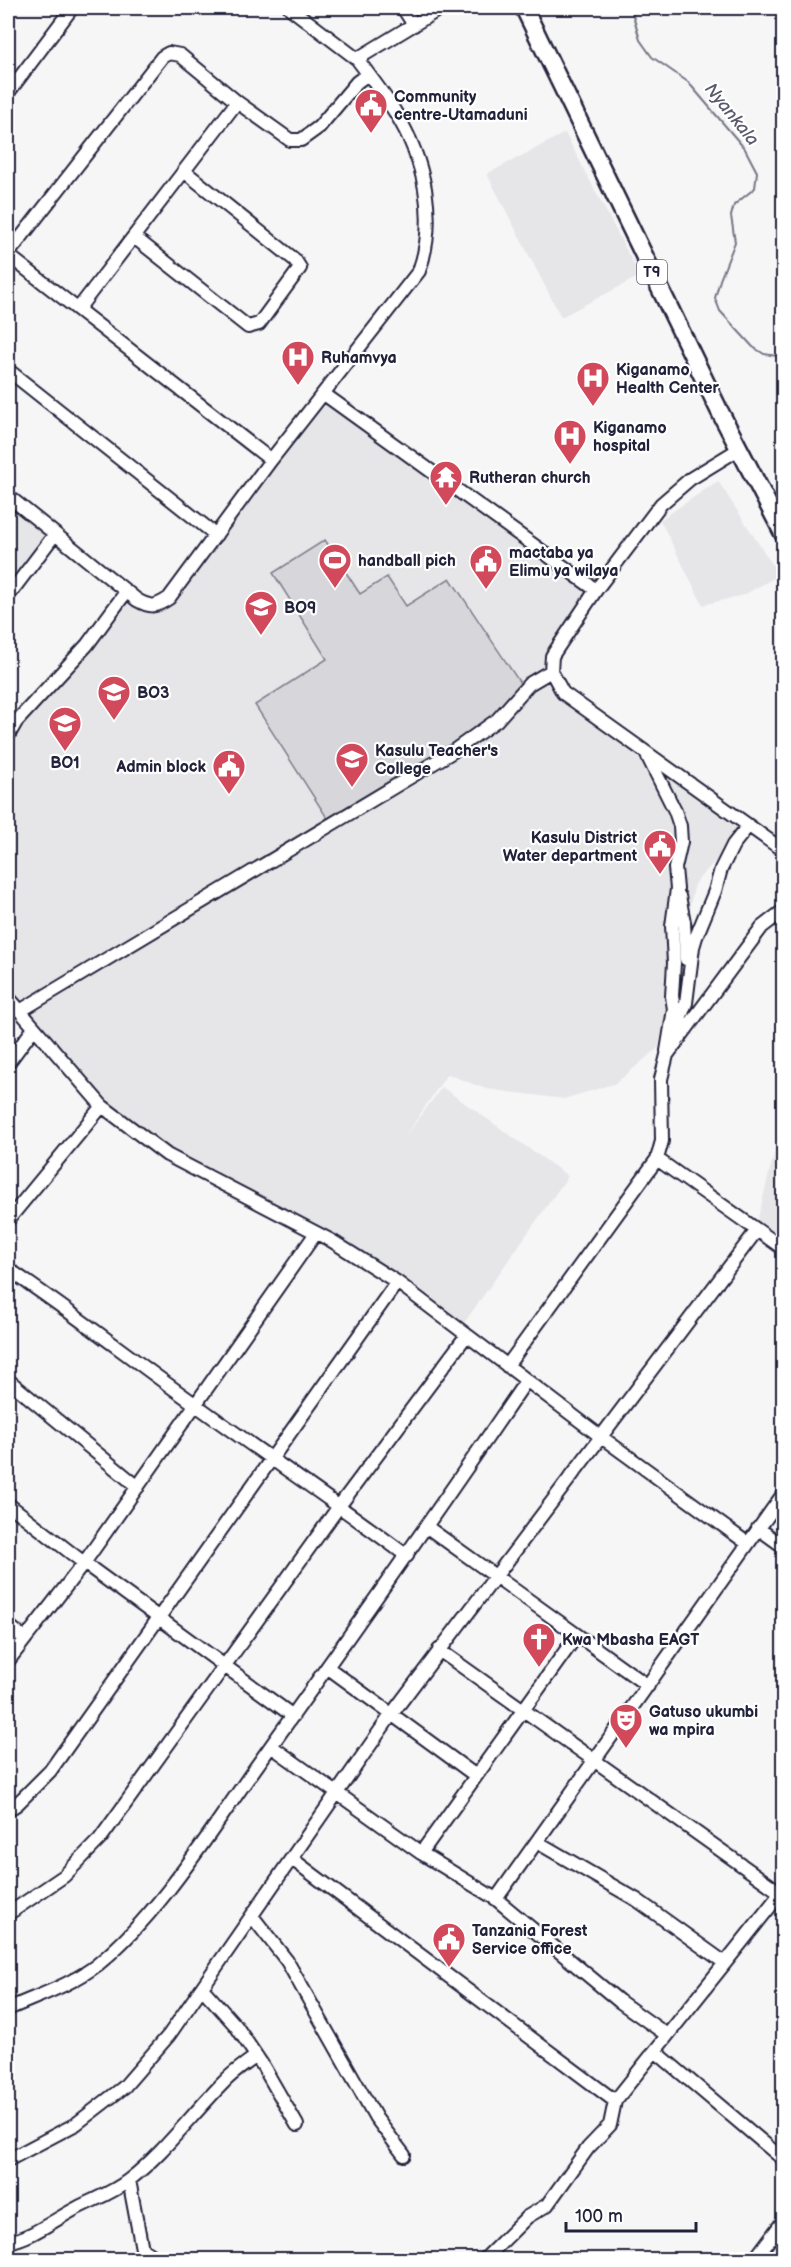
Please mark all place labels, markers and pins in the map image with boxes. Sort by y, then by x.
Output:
public building icon: Community centre-Utamaduni [353,87,389,134]
place label: Community centre-Utamaduni [394,88,528,125]
hospital icon: Ruhamvya [280,339,316,386]
place label: Ruhamvya [321,349,397,368]
hospital icon: Kiganamo Health Center [575,360,611,407]
place label: Kiganamo Health Center [616,361,719,398]
hospital icon: Kiganamo hospital [552,418,588,465]
place label: Kiganamo hospital [593,419,667,456]
temple icon: Rutheran church [428,459,464,506]
place label: Rutheran church [469,469,591,488]
sports icon: handball pich [317,542,353,589]
public building icon: mactaba ya Elimu ya wilaya [468,543,504,590]
place label: mactaba ya Elimu ya wilaya [509,544,618,581]
place label: handball pich [358,552,456,571]
school or university icon: BO9 [243,589,279,636]
place label: BO9 [284,599,316,618]
school or university icon: BO3 [96,674,132,721]
place label: BO3 [137,684,169,703]
school or university icon: BO1 [47,705,83,752]
school or university icon: Kasulu Teacher's College [334,741,370,788]
place label: Kasulu Teacher's College [375,742,498,779]
public building icon: Admin block [211,748,247,795]
place label: BO1 [50,754,80,773]
place label: Admin block [115,758,207,777]
public building icon: Kasulu District Water department [642,828,678,875]
place label: Kasulu District Water department [503,829,638,866]
church icon: Kwa Mbasha EAGT [521,1621,557,1668]
place label: Kwa Mbasha EAGT [562,1631,700,1650]
theatre icon: Gatuso ukumbi wa mpira [608,1702,644,1749]
place label: Gatuso ukumbi wa mpira [649,1703,758,1740]
public building icon: Tanzania Forest Service office [431,1921,467,1968]
place label: Tanzania Forest Service office [472,1922,588,1959]

